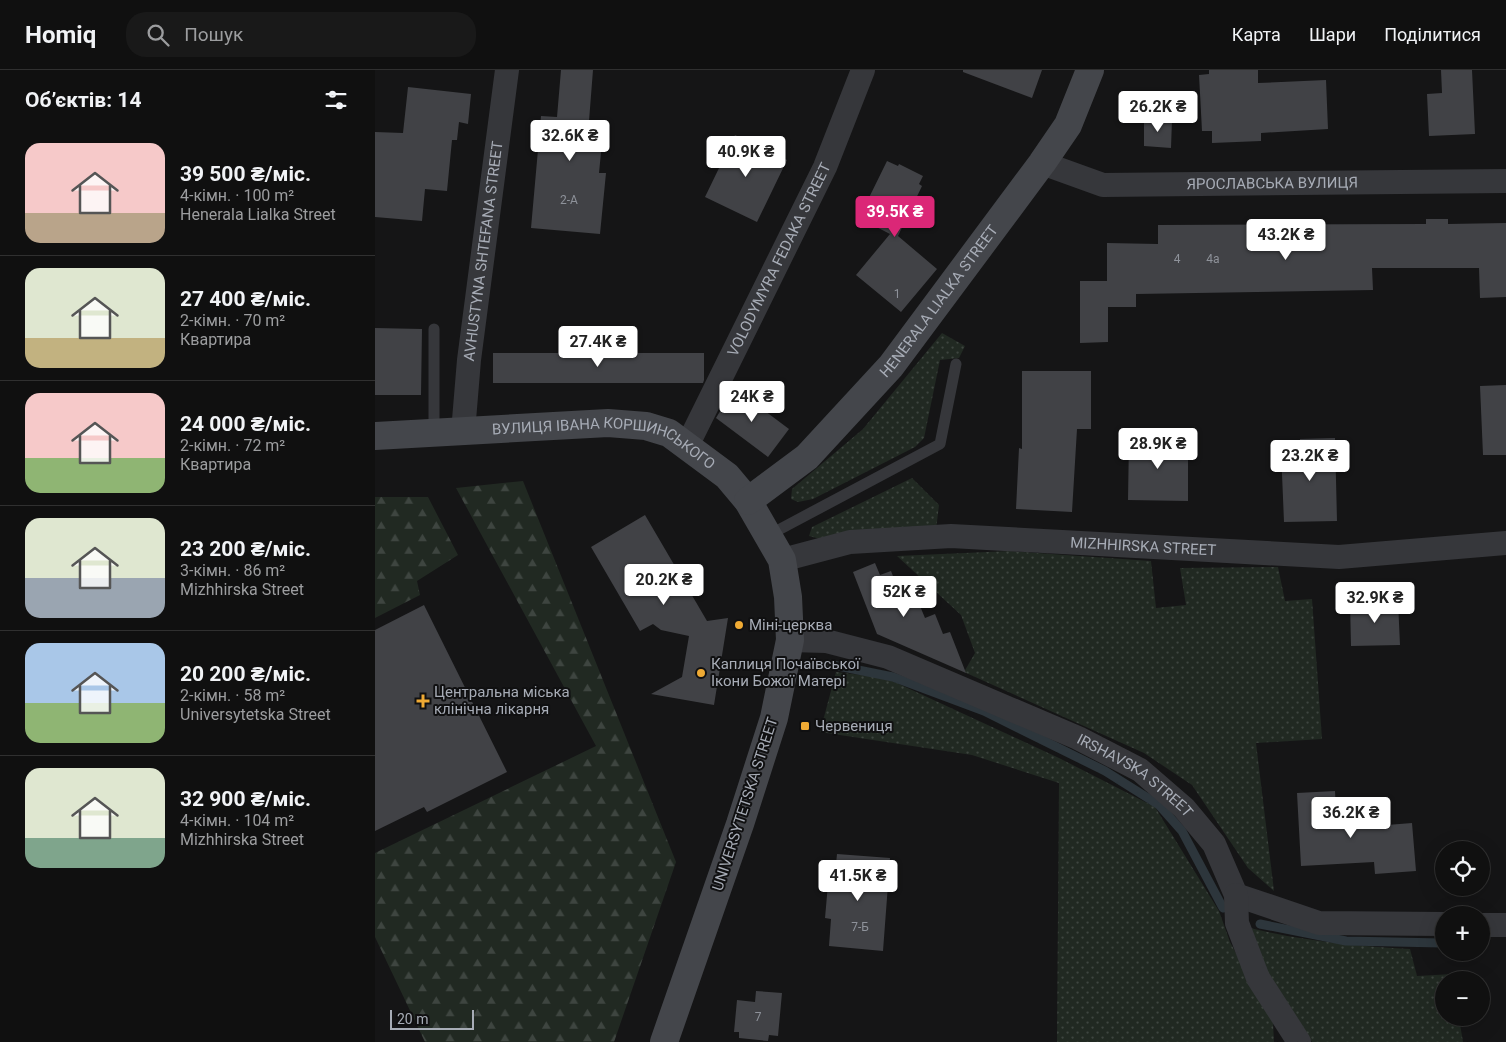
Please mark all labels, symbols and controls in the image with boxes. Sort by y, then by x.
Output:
search box [126,12,476,57]
text: Homiq [25,21,96,49]
icon: search [144,21,172,49]
text: Пошук [184,23,243,46]
text: Карта [1232,24,1281,45]
text: Шари [1309,24,1356,45]
text: Поділитися [1384,24,1481,45]
icon: filters [322,86,350,114]
text: Об’єктів: 14 [25,88,141,112]
pin: 26.2K ₴ [1112,90,1204,133]
text: 26.2K ₴ [1130,97,1187,116]
pin: 32.6K ₴ [524,119,616,162]
text: 32.6K ₴ [542,126,599,145]
pin: 40.9K ₴ [700,136,792,178]
street label: AVHUSTYNA SHTEFANA STREET [460,140,507,362]
text: 40.9K ₴ [718,142,775,161]
street label: VOLODYMYRA FEDAKA STREET [724,160,835,359]
text: 39 500 ₴/міс. [180,162,311,186]
icon: home [65,163,125,223]
street label: ЯРОСЛАВСЬКА ВУЛИЦЯ [1186,173,1358,193]
text: 4-кімн. · 100 m² [180,186,294,205]
house number: 2-А [560,193,578,207]
pin: 39.5K ₴ [849,196,941,238]
text: 39.5K ₴ [867,202,924,221]
text: Henerala Lialka Street [180,205,336,224]
pin: 43.2K ₴ [1240,218,1332,261]
street label: HENERALA LIALKA STREET [876,221,1002,381]
text: 43.2K ₴ [1258,225,1315,244]
house number: 4 [1174,252,1181,266]
house number: 4а [1206,252,1220,266]
text: 27 400 ₴/міс. [180,287,311,311]
house number: 1 [894,287,900,301]
icon: home [65,288,125,348]
text: 2-кімн. · 70 m² [180,311,285,330]
pin: 27.4K ₴ [552,326,644,368]
text: Квартира [180,330,251,349]
text: 27.4K ₴ [570,332,627,351]
pin: 24K ₴ [717,380,787,423]
text: 24K ₴ [730,387,774,406]
text: 24 000 ₴/міс. [180,412,311,436]
icon: home [65,413,125,473]
street label: ВУЛИЦЯ ІВАНА КОРШИНСЬКОГО [492,414,719,473]
pin: 28.9K ₴ [1112,428,1204,470]
text: 28.9K ₴ [1130,434,1187,453]
text: 2-кімн. · 72 m² [180,436,285,455]
pin: 23.2K ₴ [1264,440,1356,482]
text: 23.2K ₴ [1282,446,1339,465]
text: Квартира [180,455,251,474]
street label: MIZHHIRSKA STREET [1070,533,1217,559]
text: 23 200 ₴/міс. [180,537,311,561]
icon: home [65,538,125,598]
text: 3-кімн. · 86 m² [180,561,285,580]
pin: 20.2K ₴ [618,564,710,606]
text: 20.2K ₴ [636,570,693,589]
pin: 52K ₴ [869,576,939,618]
text: Mizhhirska Street [180,580,304,599]
text: 52K ₴ [882,582,926,601]
pin: 32.9K ₴ [1329,582,1421,624]
text: 32.9K ₴ [1347,588,1404,607]
place label: Міні-церква [749,616,832,634]
marker: Міні-церква [733,619,745,631]
place label: Каплиця Почаївської Ікони Божої Матері [711,655,861,690]
text: 20 200 ₴/міс. [180,662,311,686]
icon: home [65,663,125,723]
marker: Каплиця Почаївської Ікони Божої Матері [695,667,707,679]
place label: Центральна міська клінічна лікарня [434,683,570,718]
text: 2-кімн. · 58 m² [180,686,285,705]
marker: Центральна міська клінічна лікарня [416,694,430,708]
text: Universytetska Street [180,705,331,724]
street label: UNIVERSYTETSKA STREET [708,715,782,893]
place label: Червениця [815,717,893,735]
marker: Червениця [799,720,811,732]
street label: IRSHAVSKA STREET [1074,730,1197,821]
text: 32 900 ₴/міс. [180,787,311,811]
icon: home [65,788,125,848]
pin: 36.2K ₴ [1305,796,1397,839]
text: 36.2K ₴ [1323,803,1380,822]
text: 4-кімн. · 104 m² [180,811,294,830]
text: Mizhhirska Street [180,830,304,849]
map controls [1435,841,1490,1026]
button: locate [1435,841,1490,896]
pin: 41.5K ₴ [812,860,904,902]
text: 41.5K ₴ [830,866,887,885]
button: + [1435,906,1490,961]
house number: 7-Б [851,920,869,934]
button: − [1435,971,1490,1026]
scale bar [390,1007,474,1030]
house number: 7 [755,1010,762,1024]
text: 20 m [397,1011,429,1027]

